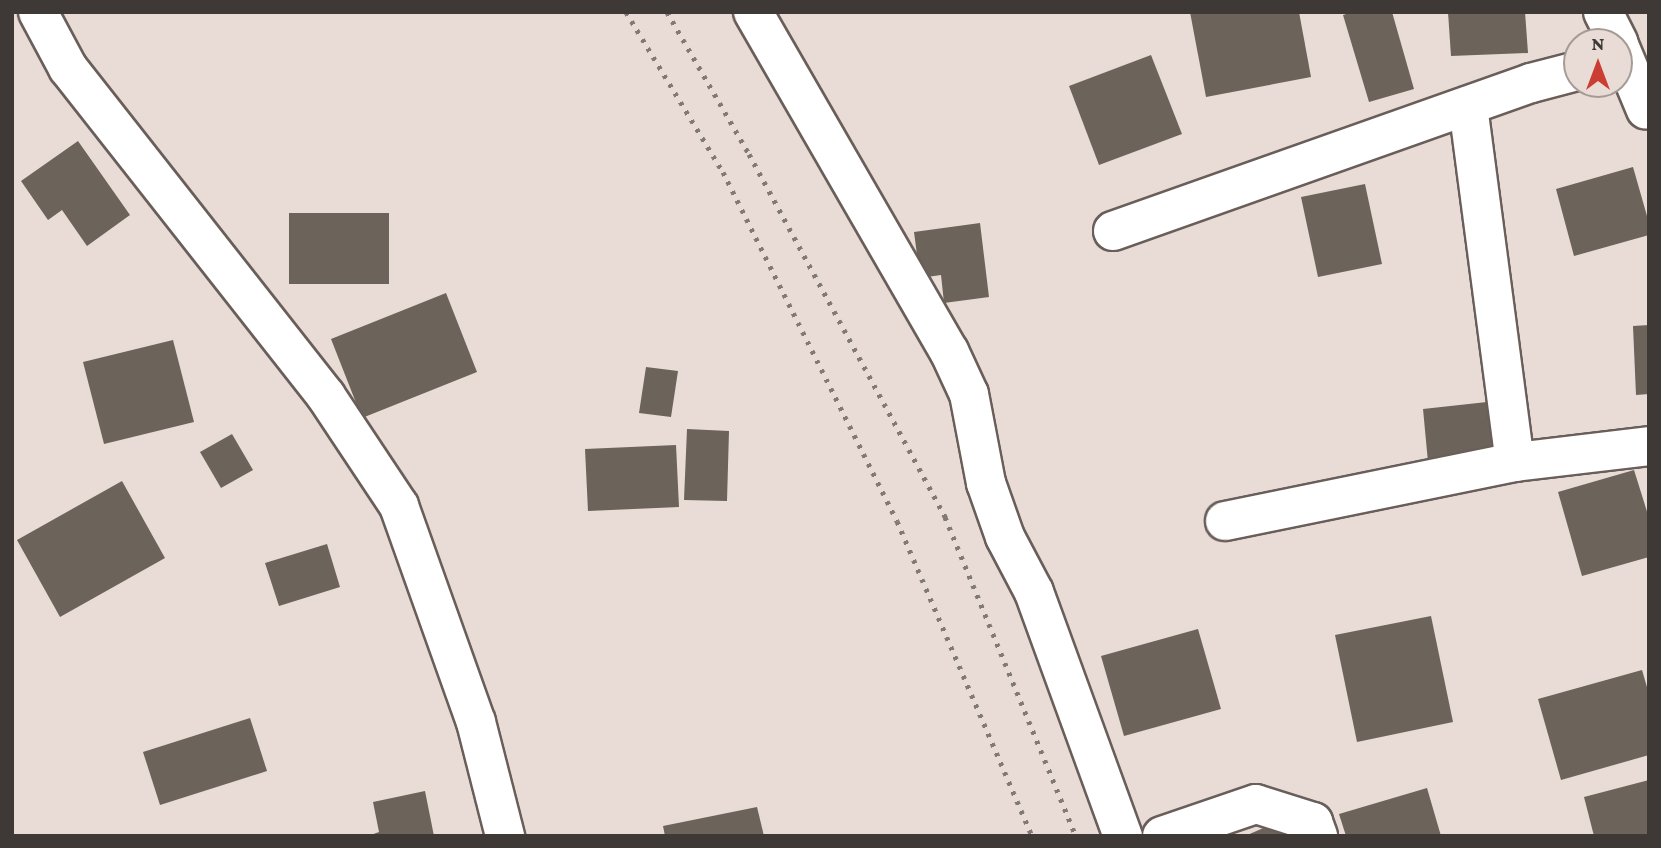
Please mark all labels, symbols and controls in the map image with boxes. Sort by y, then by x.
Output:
north arrow [1563,28,1633,98]
text: N [1592,33,1604,54]

